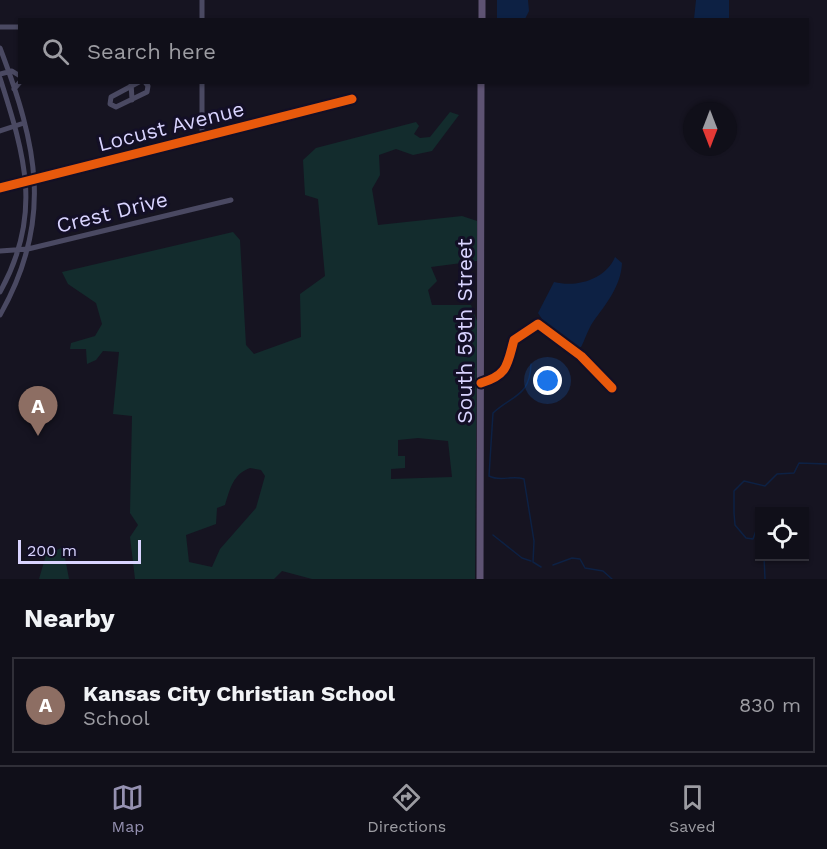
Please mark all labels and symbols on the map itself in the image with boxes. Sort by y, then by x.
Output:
street label: Locust Avenue [95,96,247,156]
north arrow [683,102,737,156]
street label: Crest Drive [54,186,170,238]
street label: South 59th Street [452,238,477,424]
your location [533,366,562,395]
pin: A [18,386,57,436]
scale bar [18,537,141,564]

